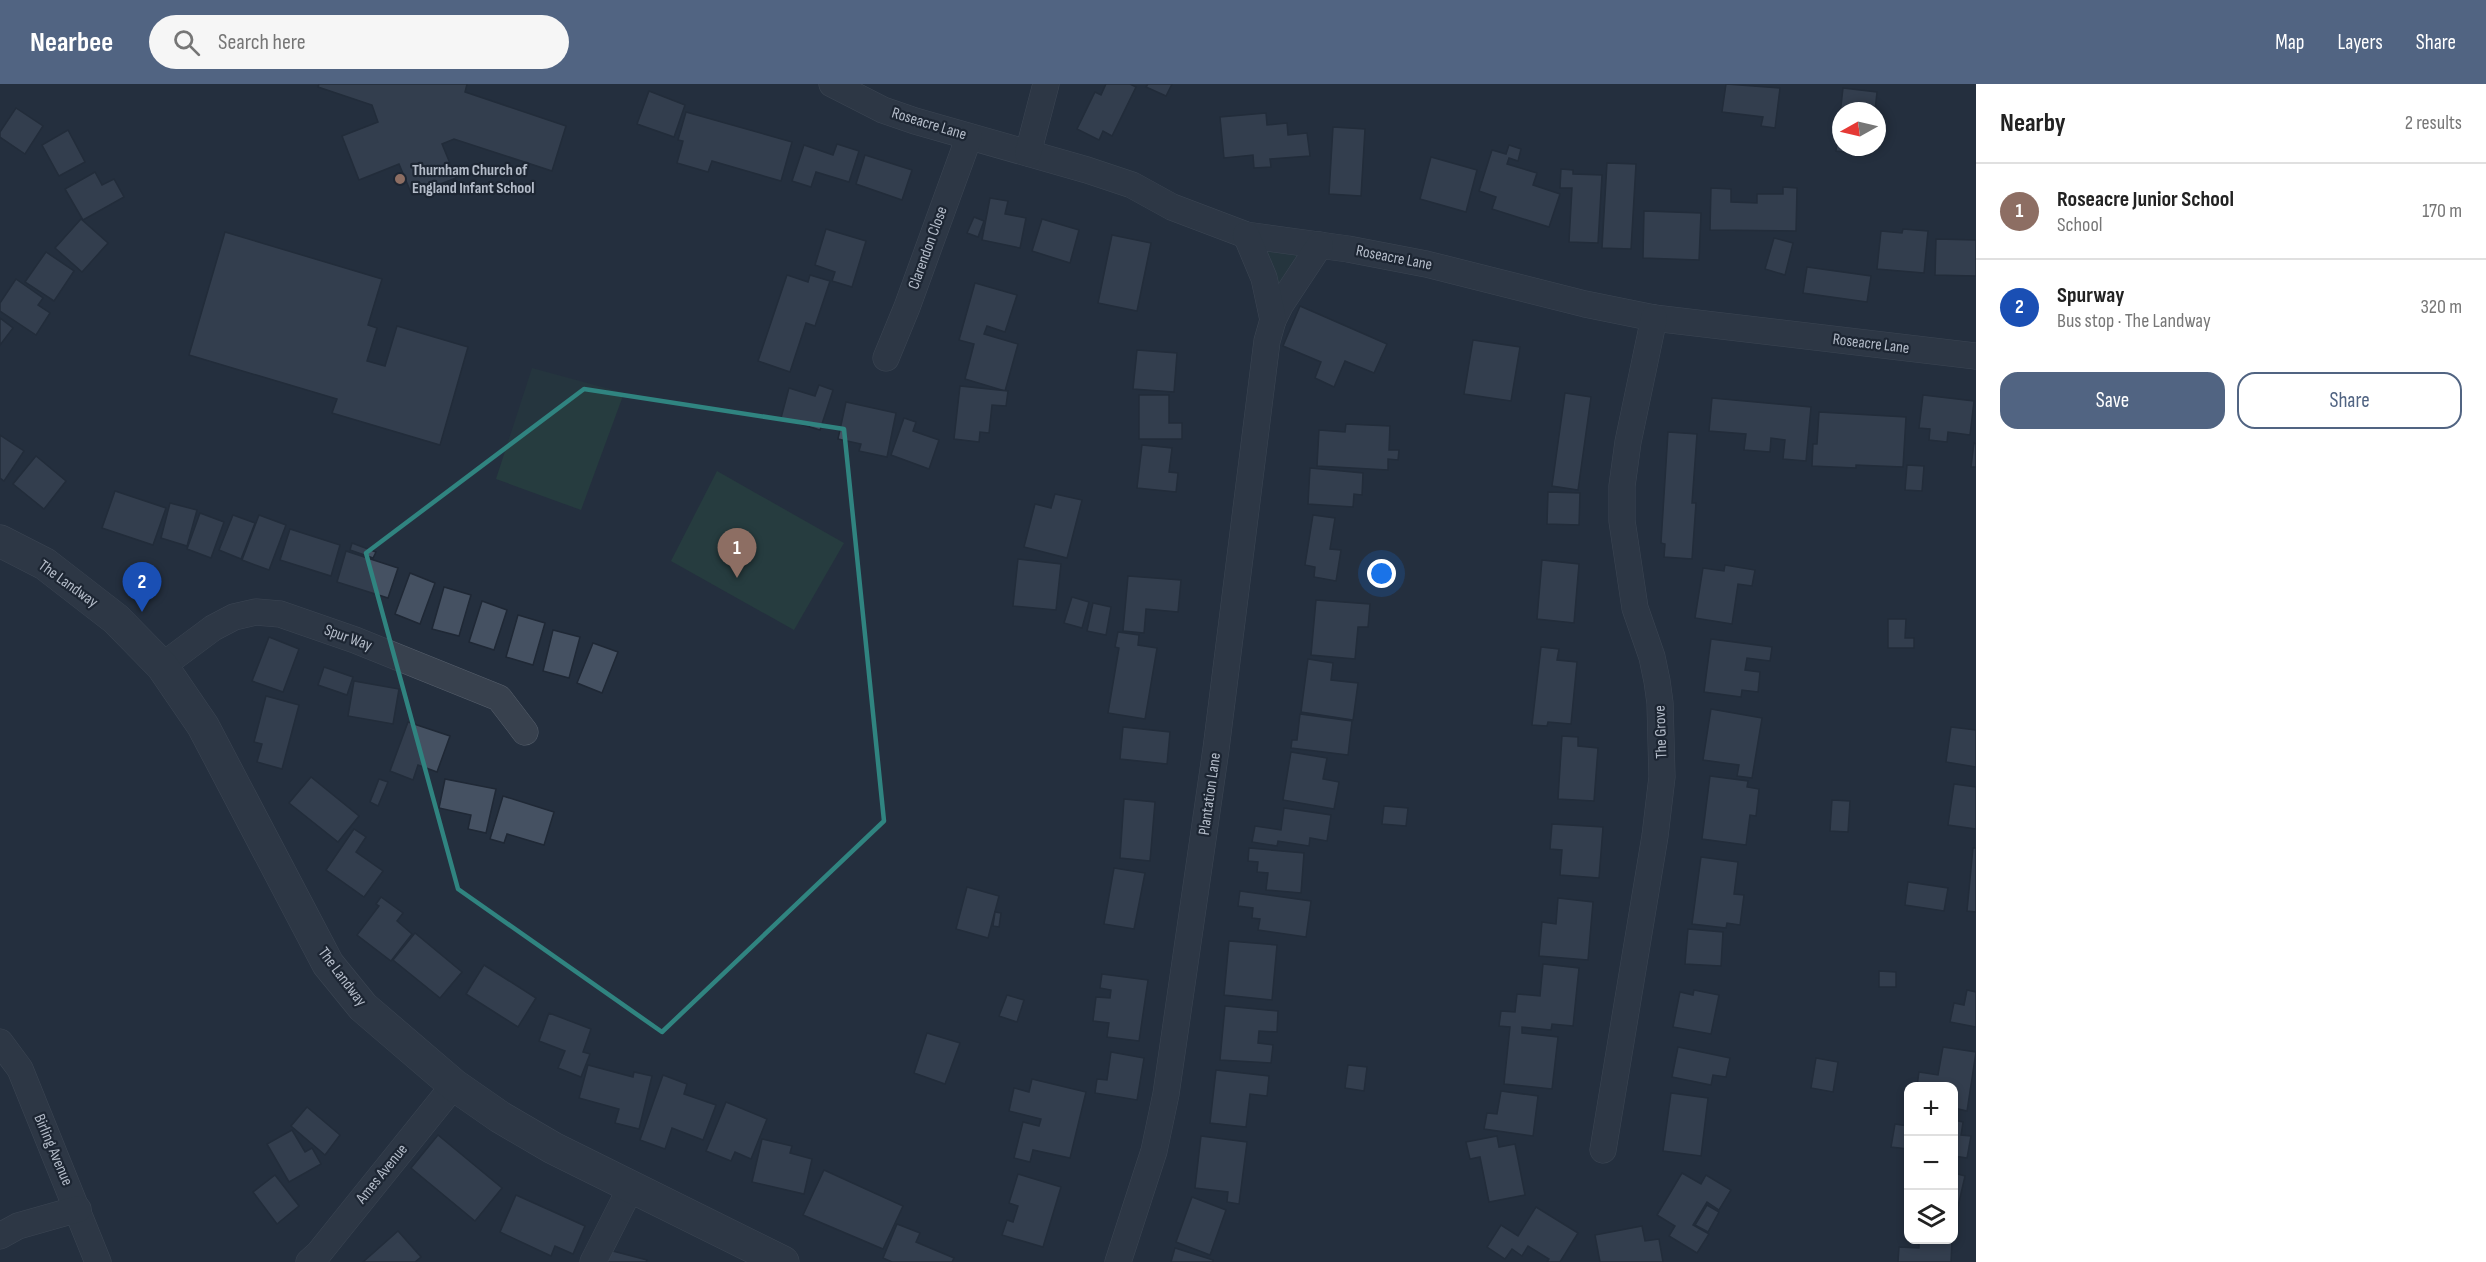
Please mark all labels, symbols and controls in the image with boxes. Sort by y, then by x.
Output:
search box [149,15,569,69]
text: Nearbee [30,26,113,59]
icon: search [170,26,203,59]
text: Search here [218,29,306,56]
text: Map [2275,30,2304,55]
text: Layers [2337,30,2383,55]
text: Share [2416,30,2456,55]
north arrow [1832,102,1886,156]
street label: Roseacre Lane [889,104,969,144]
text: Nearby [2000,108,2066,139]
text: 2 results [2405,111,2462,135]
place label: Thurnham Church of England Infant School [412,161,535,198]
marker: Thurnham Church of England Infant School [393,172,407,186]
text: Roseacre Junior School [2057,186,2234,213]
text: 1 [2016,199,2023,223]
text: 170 m [2422,199,2462,223]
street label: Clarendon Close [904,204,952,292]
text: School [2057,213,2102,237]
street label: Roseacre Lane [1354,241,1434,275]
text: Spurway [2057,282,2124,309]
text: 2 [2015,295,2024,319]
text: 320 m [2420,295,2462,319]
text: Bus stop · The Landway [2057,309,2211,333]
street label: Roseacre Lane [1832,330,1910,358]
button: Save [2000,372,2225,429]
button: Share [2237,372,2462,429]
pin: 1 [718,528,756,578]
street label: The Landway [35,556,101,612]
your location [1367,559,1396,588]
pin: 2 [122,562,162,612]
street label: Spur Way [321,621,375,655]
street label: The Grove [1651,705,1671,759]
street label: Plantation Lane [1195,752,1225,836]
street label: The Landway [314,944,370,1010]
map controls [1904,1082,1958,1244]
button: + [1904,1082,1958,1136]
street label: Birling Avenue [29,1111,77,1189]
button: − [1904,1136,1958,1190]
street label: Ames Avenue [352,1140,412,1208]
button: layers [1904,1190,1958,1244]

